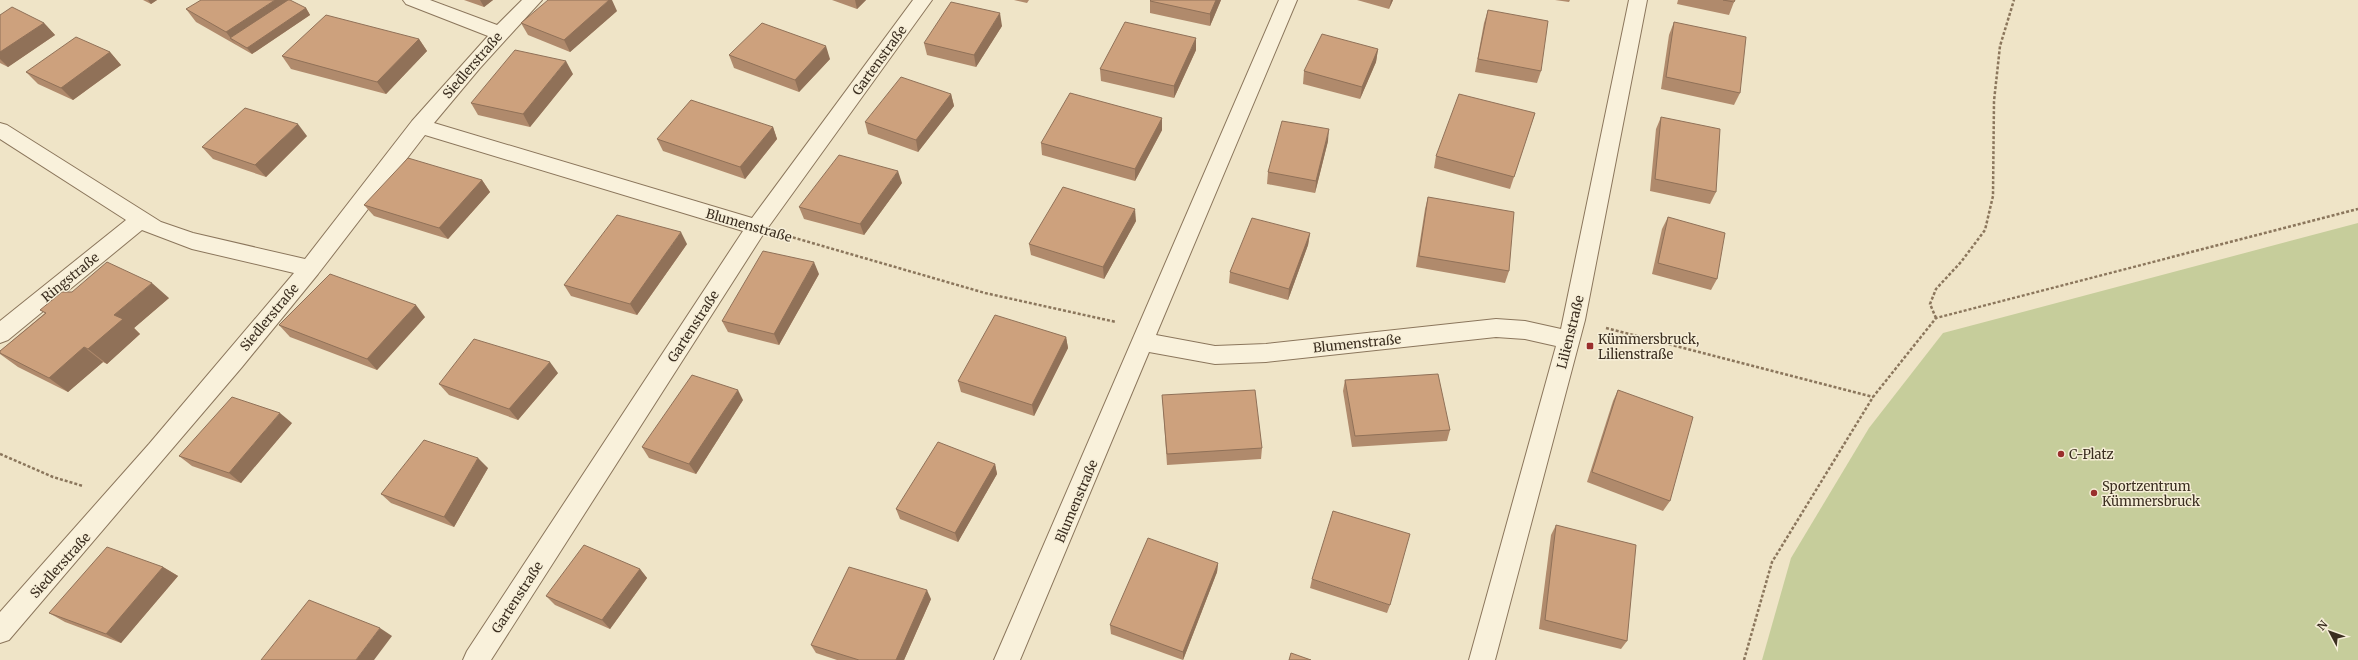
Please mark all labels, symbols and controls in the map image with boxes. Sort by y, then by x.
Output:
street label: Gartenstraße [848,22,911,99]
street label: Siedlerstraße [439,28,506,102]
street label: Blumenstraße [704,205,794,246]
street label: Ringstraße [38,249,103,306]
street label: Siedlerstraße [236,280,303,354]
street label: Gartenstraße [664,287,723,365]
street label: Lilienstraße [1553,293,1588,371]
street label: Blumenstraße [1312,330,1402,357]
place label: Kümmersbruck, Lilienstraße [1598,331,1699,363]
marker: Kümmersbruck, Lilienstraße [1585,341,1595,351]
place label: C-Platz [2069,446,2114,463]
marker: C-Platz [2056,449,2066,459]
street label: Blumenstraße [1051,457,1102,545]
place label: Sportzentrum Kümmersbruck [2102,478,2201,510]
marker: Sportzentrum Kümmersbruck [2089,488,2099,498]
street label: Siedlerstraße [26,529,95,602]
street label: Gartenstraße [488,558,547,636]
north arrow [2310,612,2350,652]
text: N [2314,617,2331,633]

